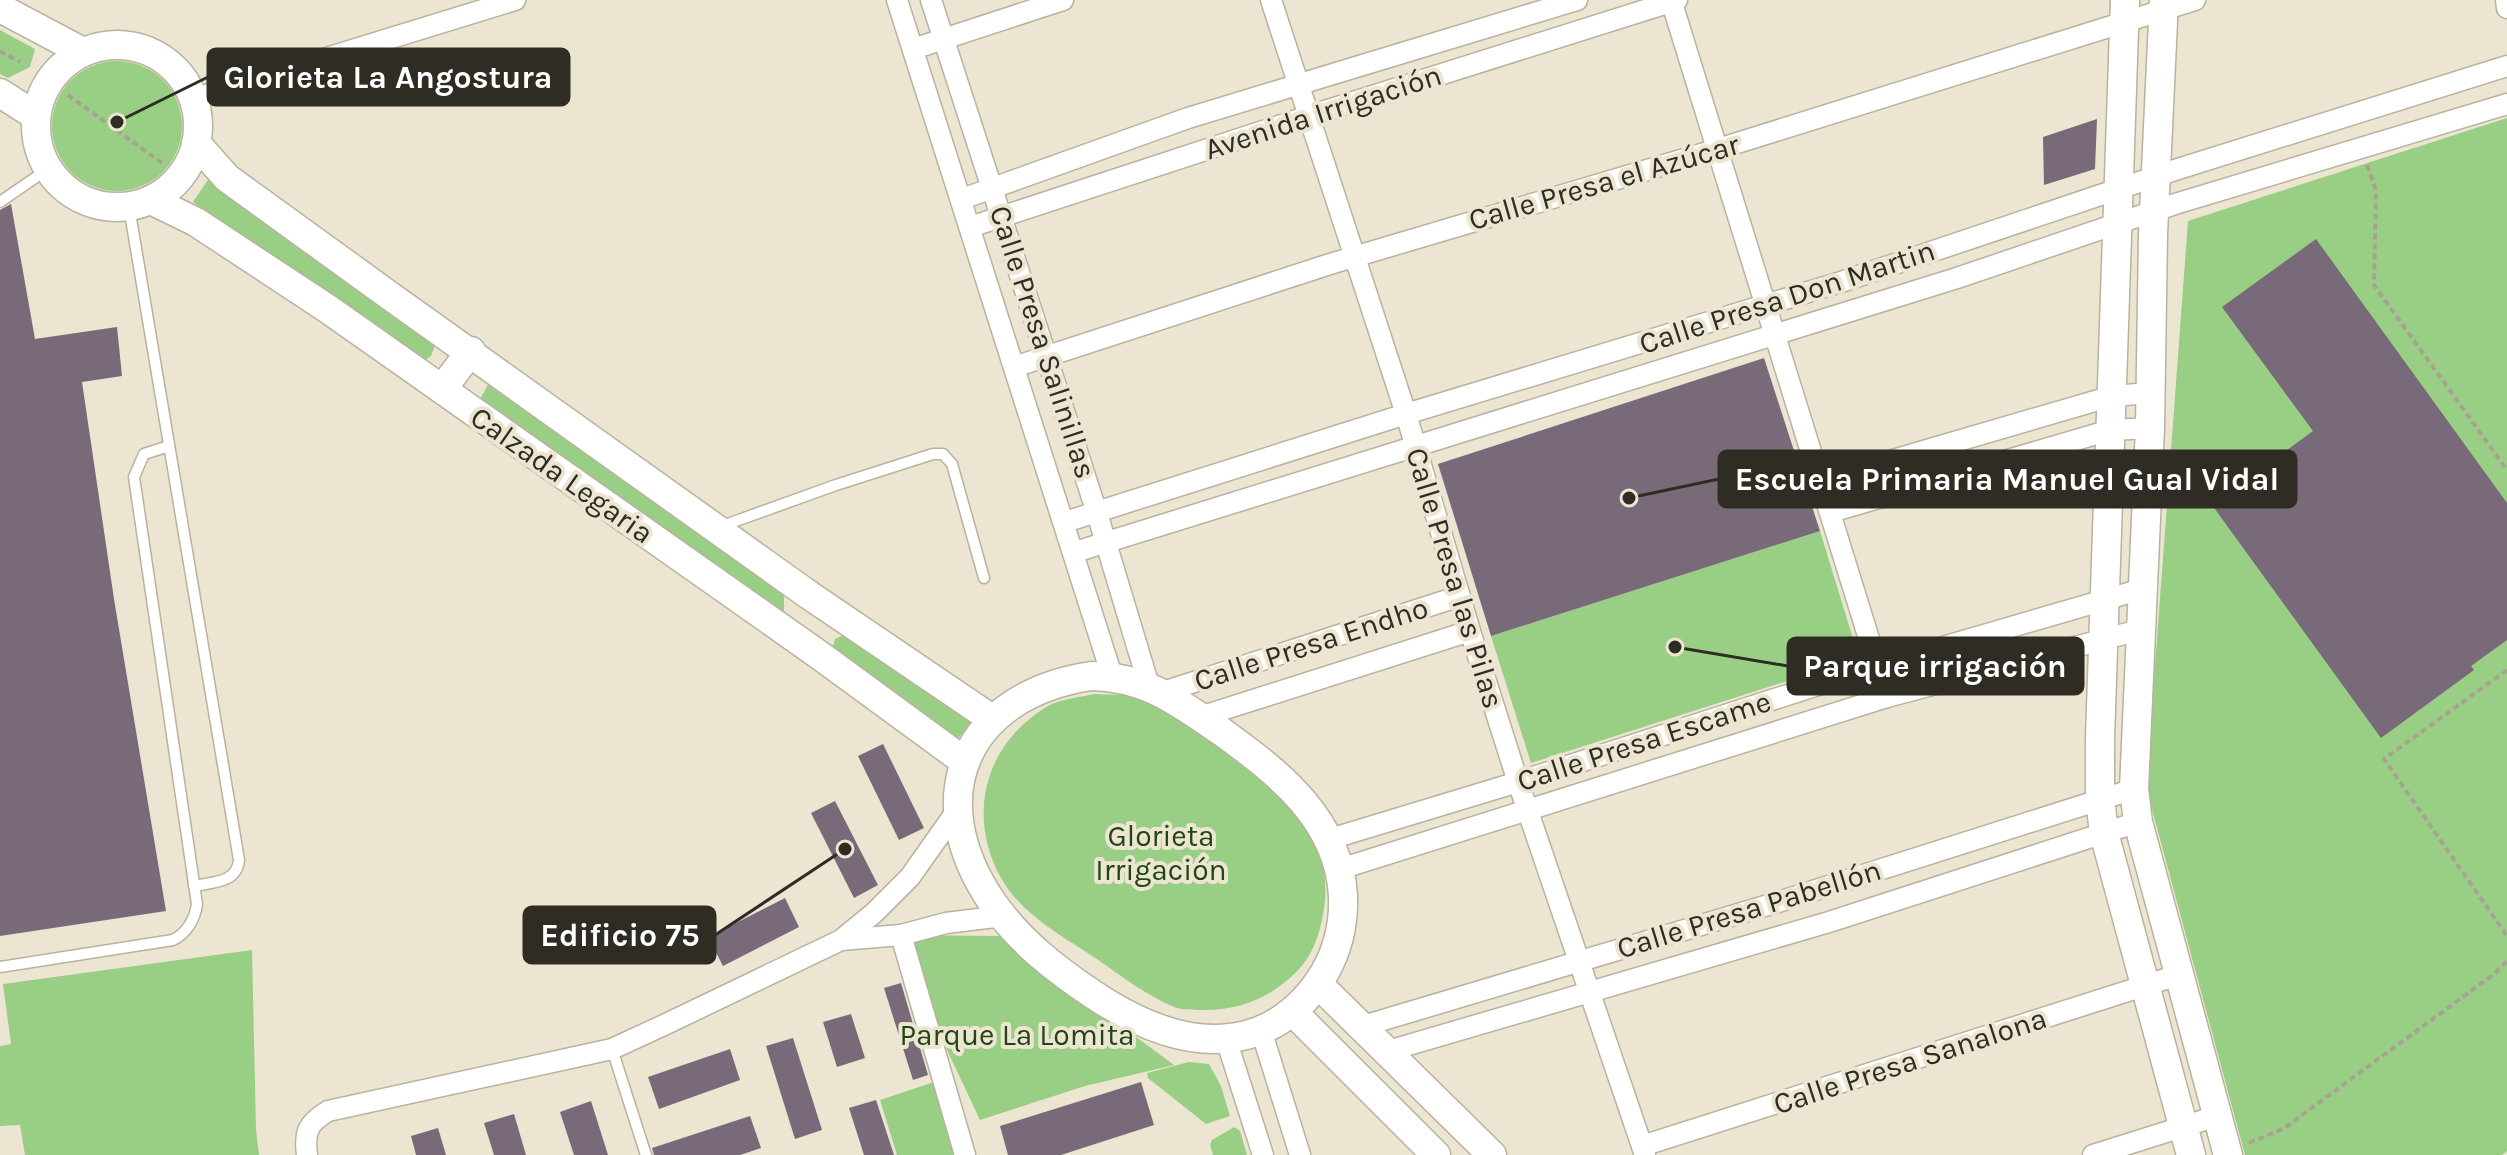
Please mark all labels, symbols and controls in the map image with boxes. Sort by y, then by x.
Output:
callout: Glorieta La Angostura [208,49,569,105]
street label: Avenida Irrigación [1200,57,1446,167]
text: Glorieta La Angostura [223,59,553,96]
street label: Calle Presa el Azúcar [1465,126,1744,238]
street label: Calle Presa Salinillas [982,201,1104,483]
street label: Calle Presa Don Martin [1634,232,1940,362]
street label: Calzada Legaria [464,399,660,551]
street label: Calle Presa las Pilas [1398,443,1512,713]
callout: Escuela Primaria Manuel Gual Vidal [1719,451,2296,507]
text: Escuela Primaria Manuel Gual Vidal [1735,461,2279,498]
street label: Calle Presa Endho [1190,589,1432,699]
callout: Parque irrigación [1788,638,2083,694]
text: Parque irrigación [1803,648,2067,685]
street label: Calle Presa Escame [1513,683,1775,799]
park label: Glorieta Irrigación [1095,818,1227,888]
street label: Calle Presa Pabellón [1613,852,1885,966]
callout: Edificio 75 [524,907,715,963]
text: Edificio 75 [540,917,700,954]
street label: Calle Presa Sanalona [1769,1000,2051,1122]
park label: Parque La Lomita [899,1017,1135,1053]

